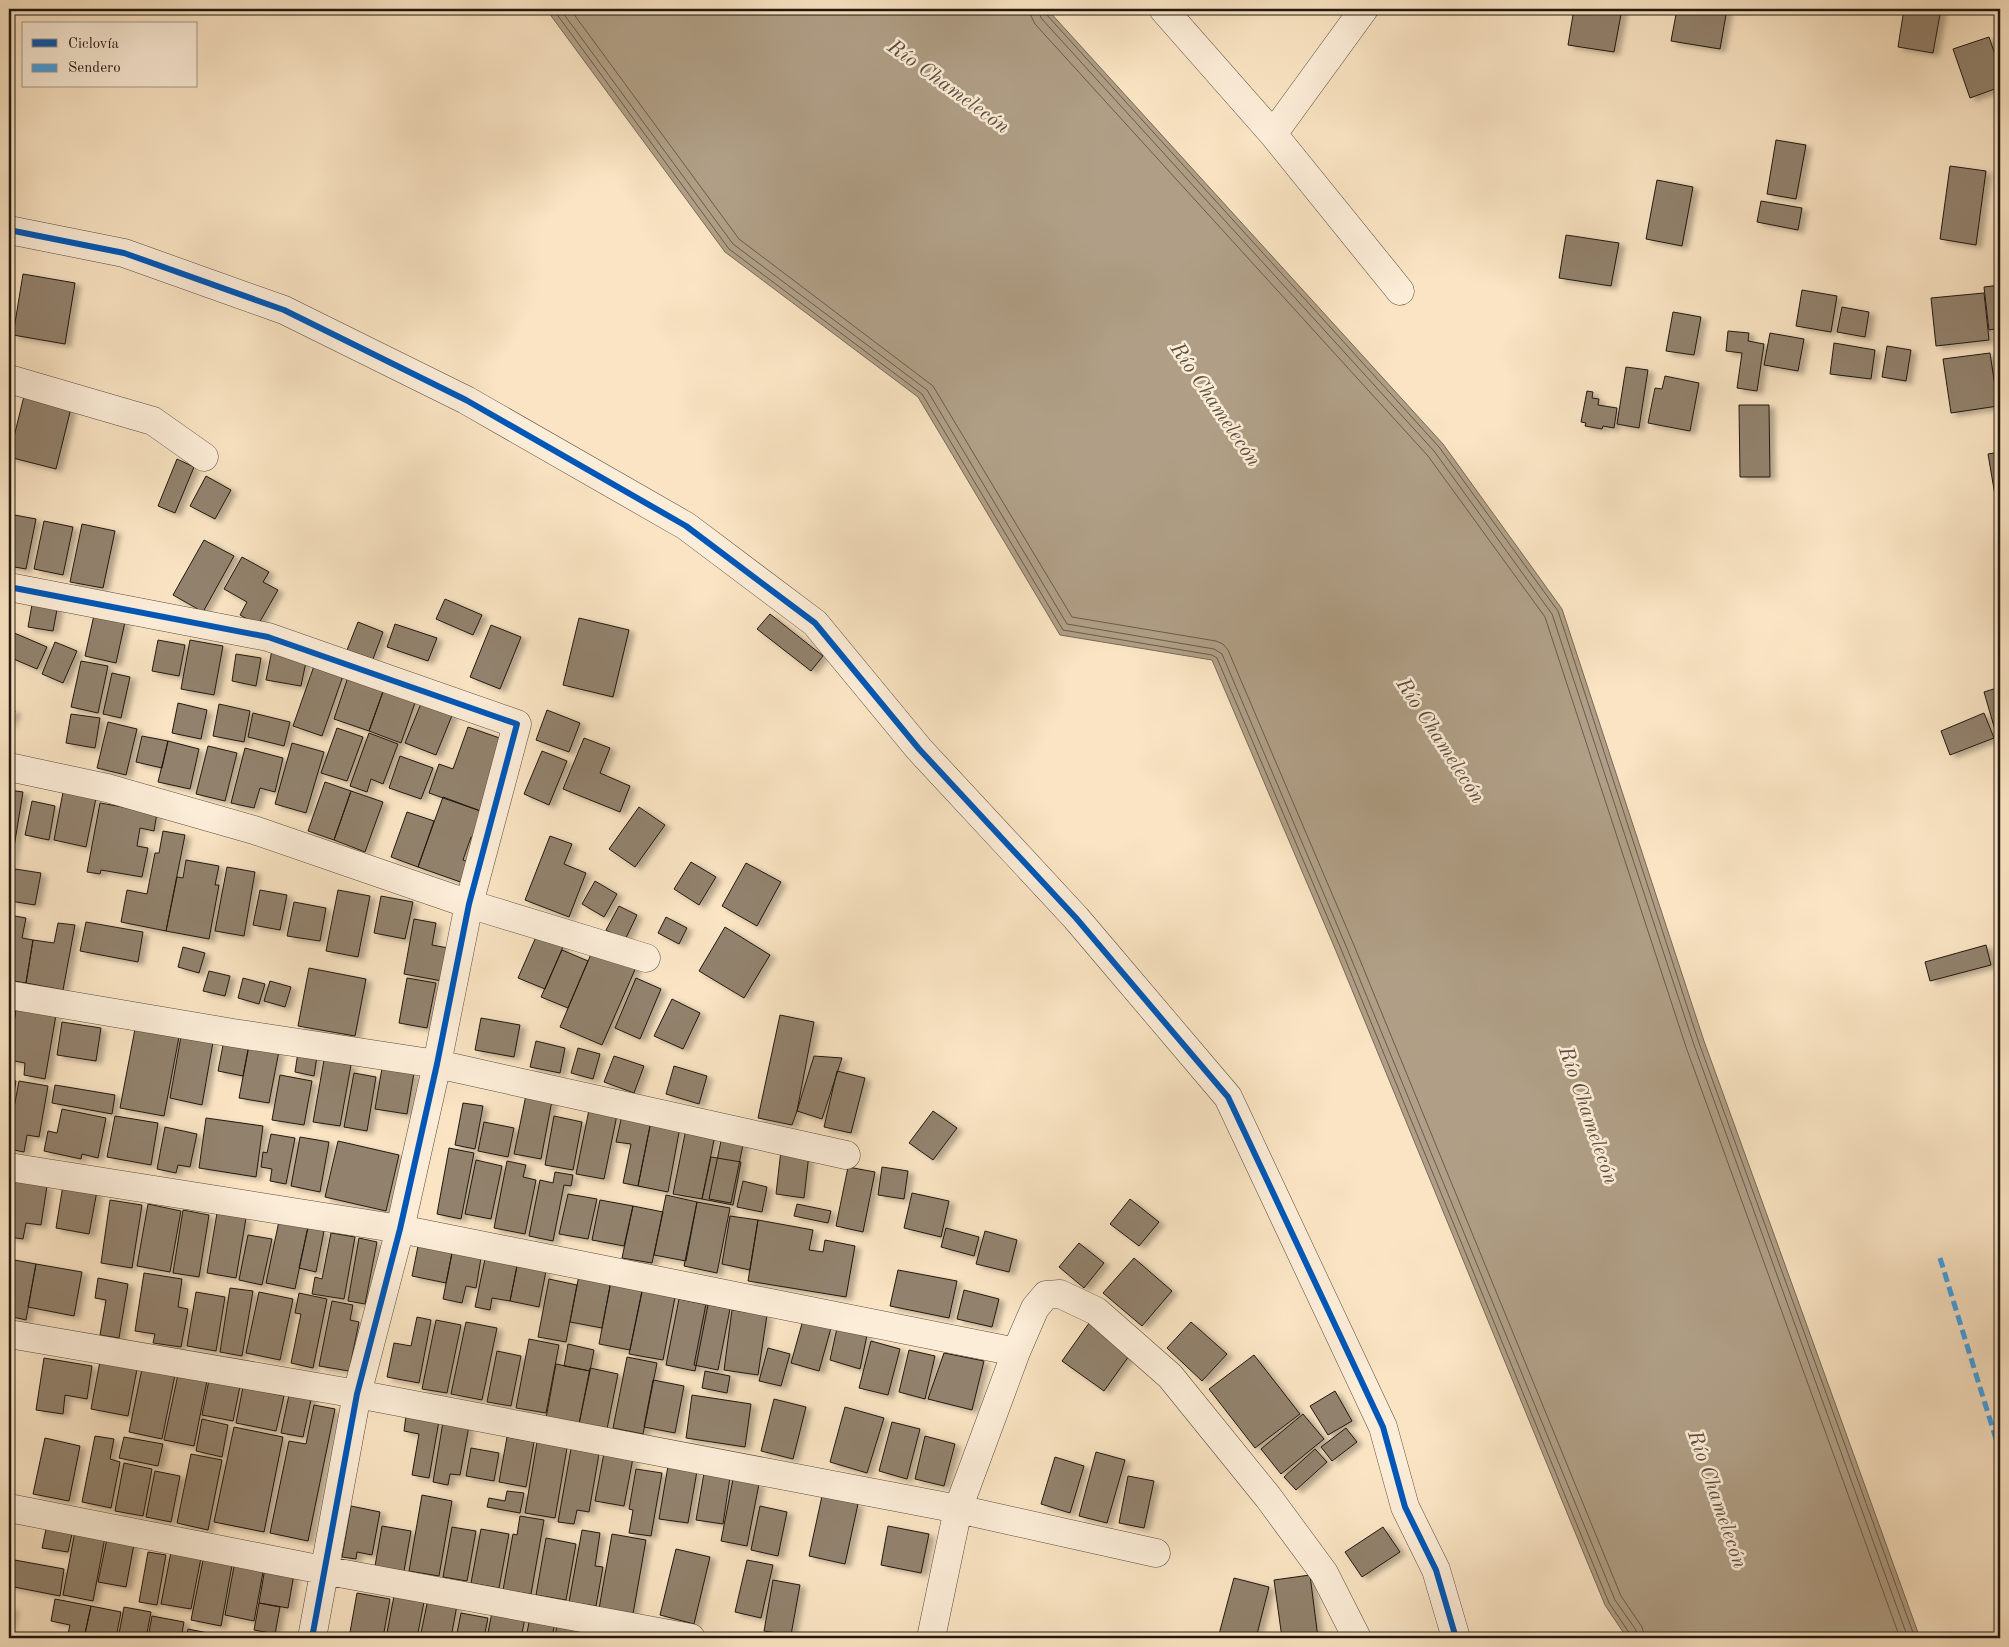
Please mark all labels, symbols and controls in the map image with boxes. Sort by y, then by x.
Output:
legend [22,22,198,88]
water label: Río Chamelecón [883,36,1013,138]
text: Ciclovía [68,37,120,52]
text: Sendero [68,61,121,76]
water label: Río Chamelecón [1165,338,1264,471]
water label: Río Chamelecón [1391,674,1488,807]
water label: Río Chamelecón [1554,1043,1621,1187]
water label: Río Chamelecón [1683,1427,1750,1571]

